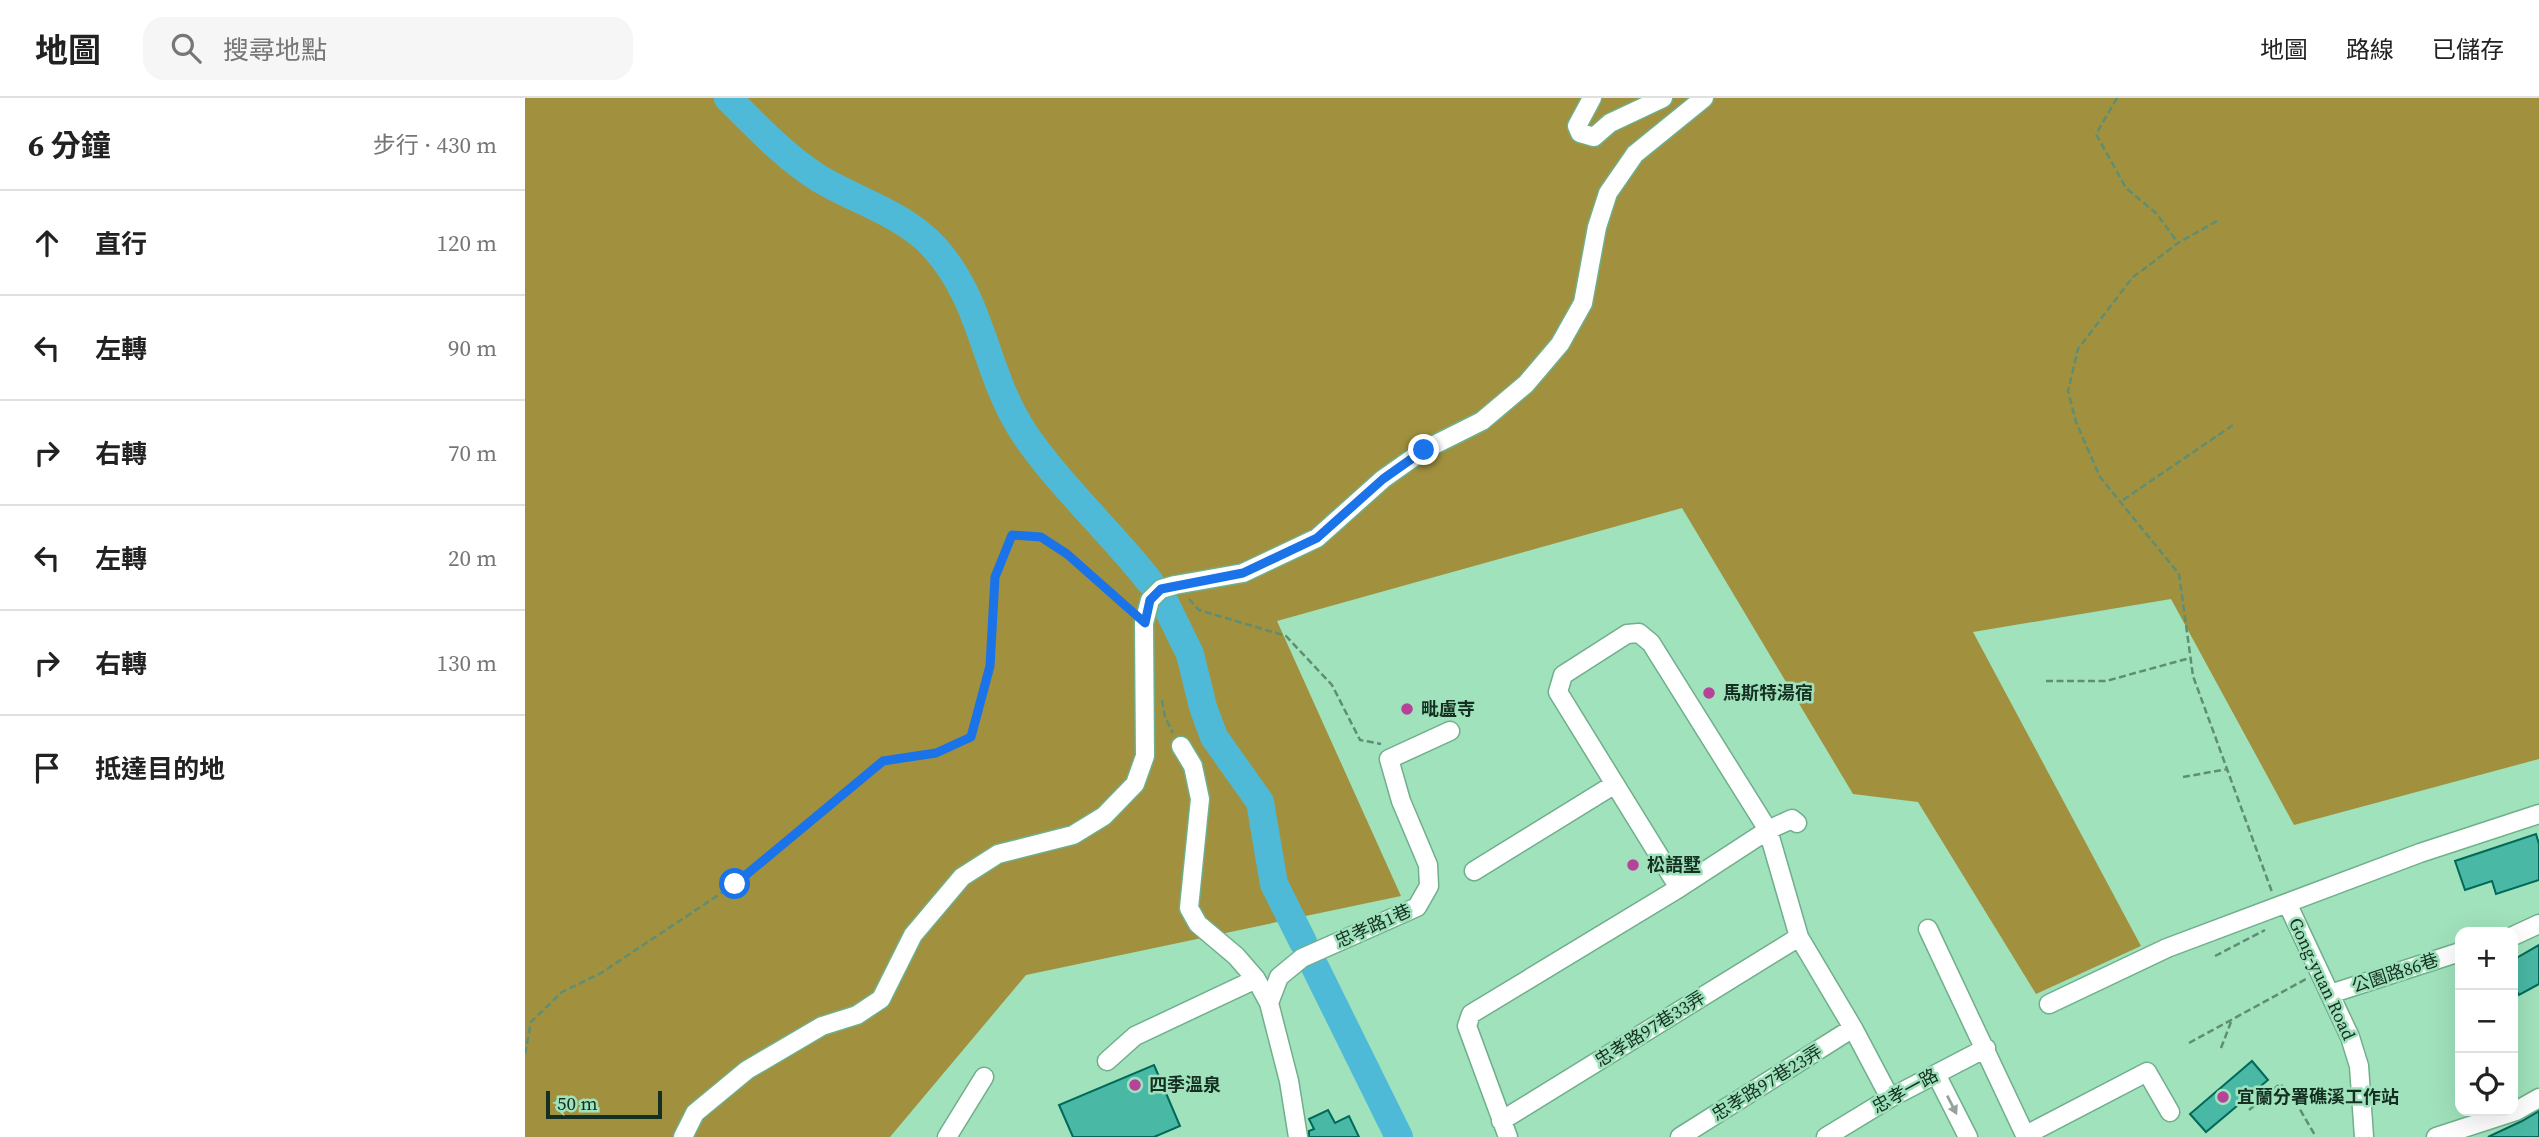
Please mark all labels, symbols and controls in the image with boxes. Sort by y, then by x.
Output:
search box [143,17,633,80]
text: 地圖 [35,28,101,73]
icon: search [167,29,205,67]
text: 搜尋地點 [223,32,327,68]
text: 地圖 [2260,33,2308,66]
text: 路線 [2346,33,2394,66]
text: 已儲存 [2432,33,2504,66]
text: 6 分鐘 [28,125,111,166]
text: 步行 · 430 m [373,129,497,161]
icon: ahead [28,224,66,262]
text: 直行 [95,226,147,262]
text: 120 m [436,227,497,259]
icon: left [28,329,66,367]
text: 左轉 [95,331,147,367]
text: 90 m [448,332,497,364]
icon: right [28,434,66,472]
route end [1408,434,1439,465]
text: 右轉 [95,436,147,472]
text: 70 m [448,437,497,469]
icon: left [28,539,66,577]
text: 左轉 [95,541,147,577]
text: 20 m [448,542,497,574]
icon: right [28,644,66,682]
text: 右轉 [95,646,147,682]
text: 130 m [436,647,497,679]
place label: 馬斯特湯宿 [1723,680,1813,705]
marker: 馬斯特湯宿 [1701,685,1717,701]
place label: 毗盧寺 [1421,696,1475,721]
marker: 毗盧寺 [1399,701,1415,717]
icon: arrive [28,749,66,787]
text: 抵達目的地 [95,751,225,787]
place label: 松語墅 [1647,852,1701,877]
marker: 松語墅 [1625,857,1641,873]
route start [719,868,750,899]
street label: 忠孝路1巷 [1331,898,1415,953]
street label: Gong-yuan Road [2283,913,2362,1044]
map controls [2455,927,2518,1116]
button: + [2455,927,2518,990]
street label: 公園路86巷 [2348,947,2442,998]
street label: 忠孝路97巷33弄 [1590,985,1710,1073]
button: − [2455,990,2518,1053]
street label: 忠孝路97巷23弄 [1707,1039,1827,1127]
button: locate [2455,1053,2518,1116]
street label: 忠孝一路 [1867,1062,1942,1119]
place label: 四季溫泉 [1149,1072,1221,1097]
marker: 四季溫泉 [1127,1077,1143,1093]
place label: 宜蘭分署礁溪工作站 [2237,1084,2399,1109]
scale bar [546,1088,661,1120]
marker: 宜蘭分署礁溪工作站 [2215,1089,2231,1105]
text: 50 m [557,1090,598,1116]
one-way arrow [1947,1095,1958,1115]

